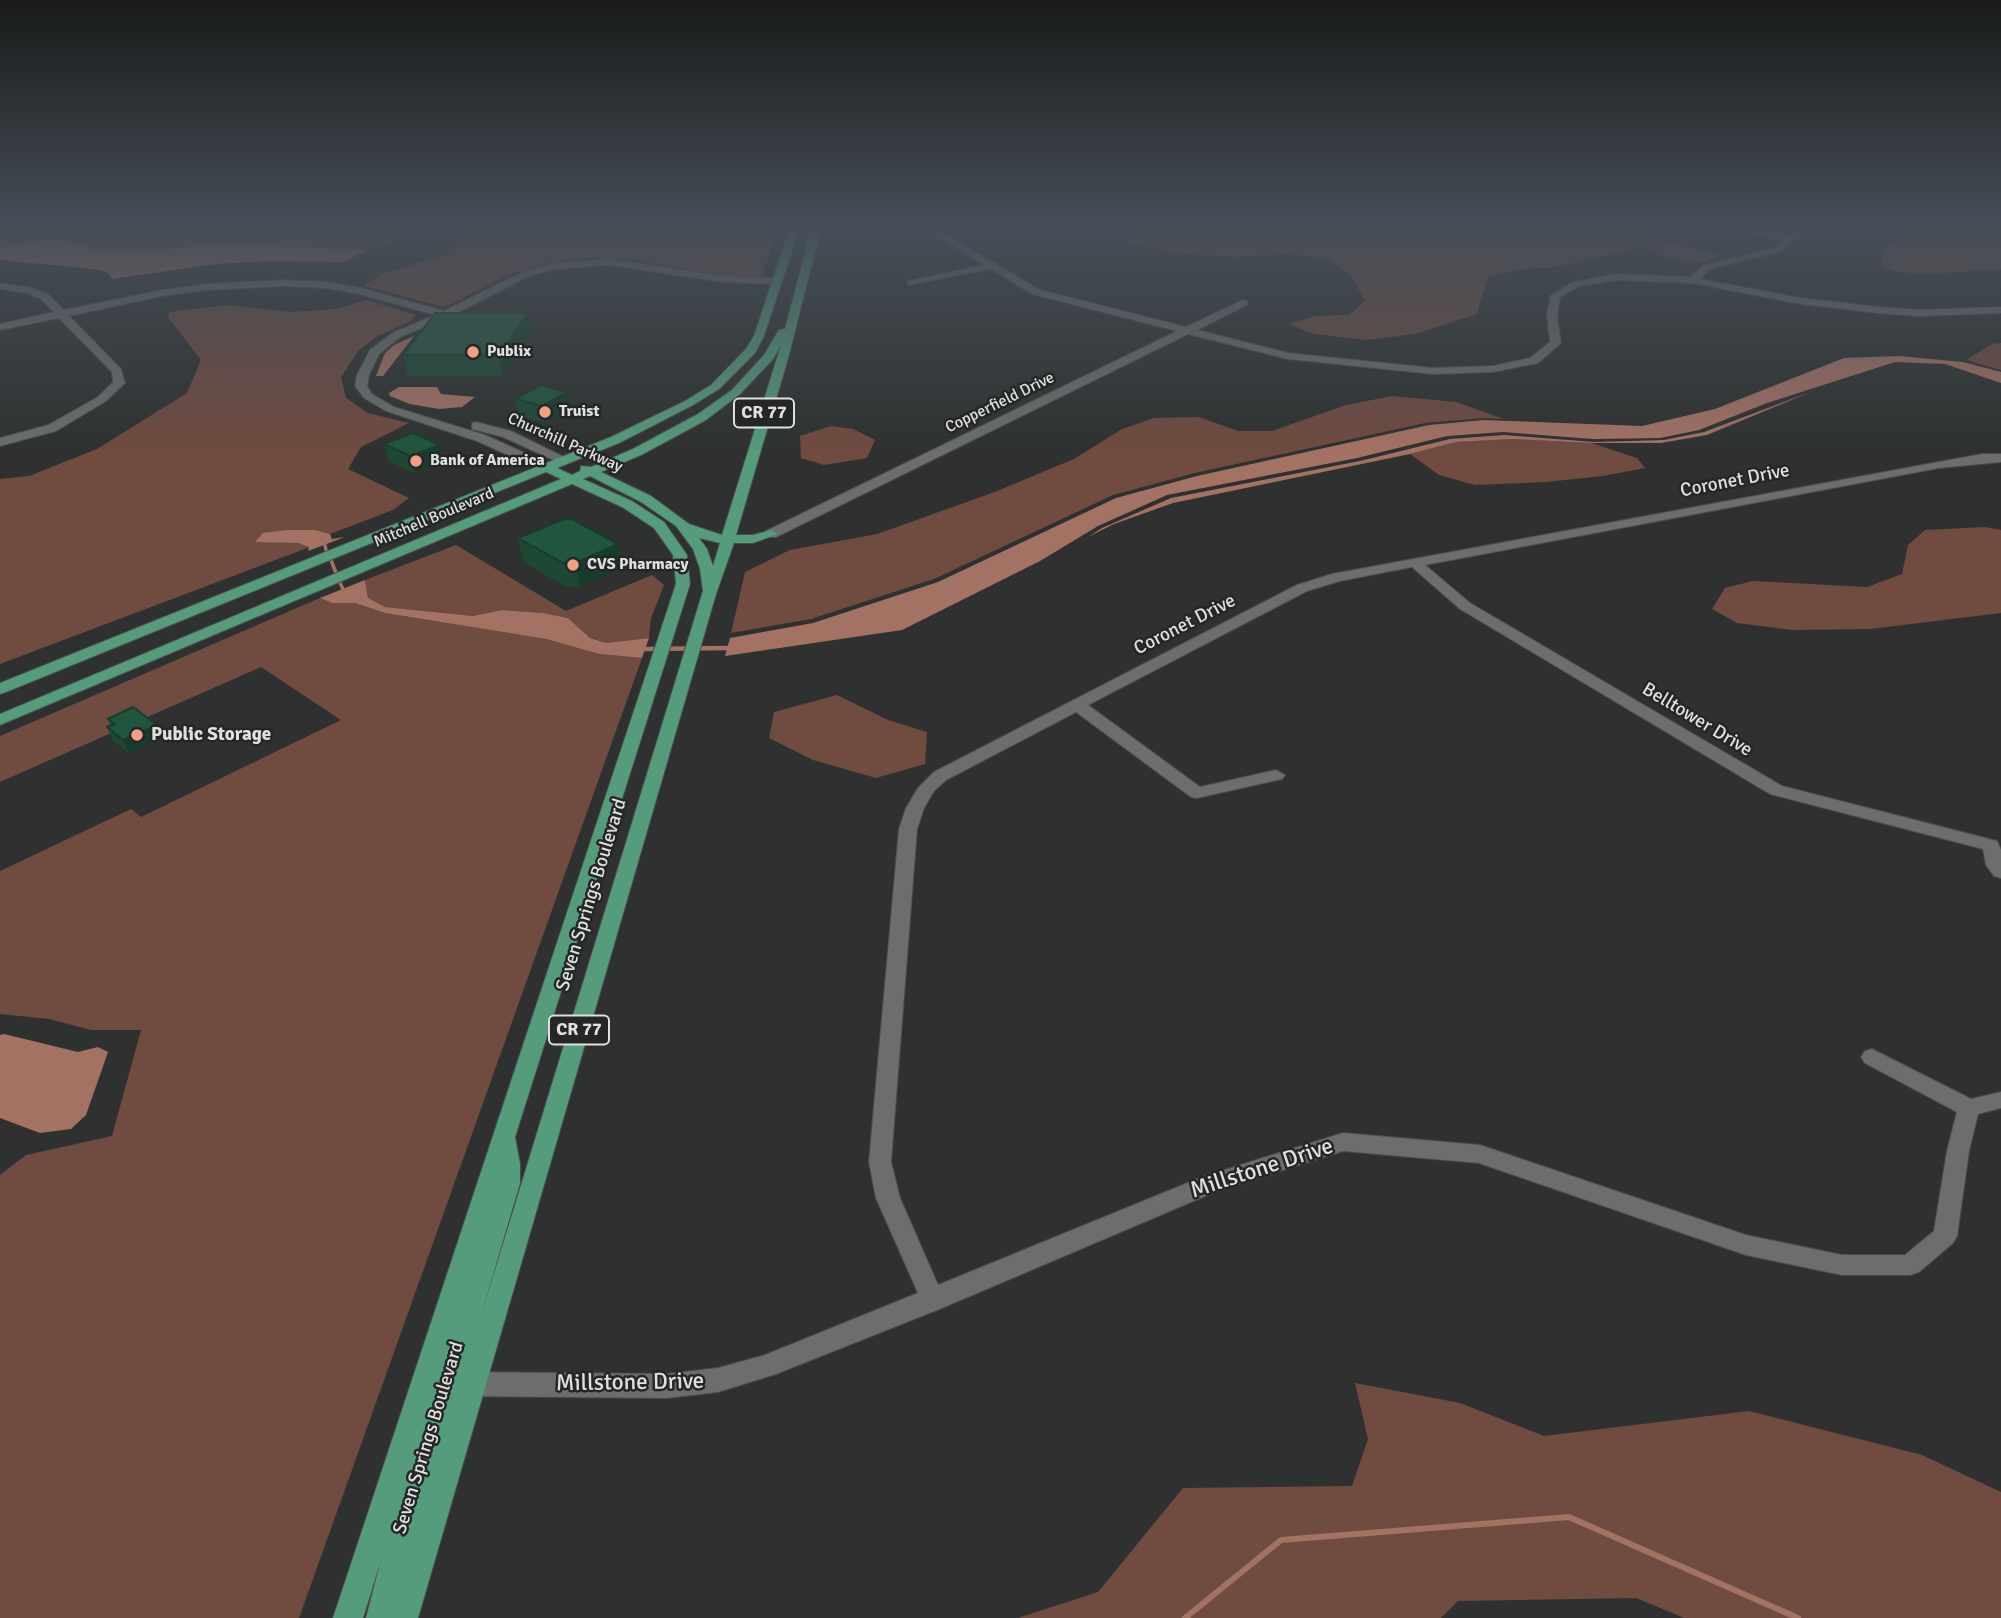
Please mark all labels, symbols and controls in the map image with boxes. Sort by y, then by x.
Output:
place label: Publix [487,342,531,362]
marker: Publix [465,344,481,360]
street label: Copperfield Drive [942,368,1058,438]
road number: CR 77 [734,398,794,428]
place label: Truist [559,402,599,422]
marker: Truist [537,404,553,420]
street label: Churchill Parkway [505,409,625,477]
place label: Bank of America [430,451,545,471]
marker: Bank of America [408,453,424,469]
street label: Coronet Drive [1678,459,1792,503]
street label: Mitchell Boulevard [371,484,497,552]
place label: CVS Pharmacy [587,555,688,575]
marker: CVS Pharmacy [565,557,581,573]
street label: Coronet Drive [1130,590,1240,660]
street label: Belltower Drive [1638,678,1756,762]
place label: Public Storage [151,724,271,746]
marker: Public Storage [129,727,145,743]
street label: Seven Springs Boulevard [552,796,632,994]
road number: CR 77 [549,1015,609,1044]
street label: Millstone Drive [1187,1133,1337,1205]
street label: Seven Springs Boulevard [389,1339,469,1537]
street label: Millstone Drive [556,1368,704,1398]

